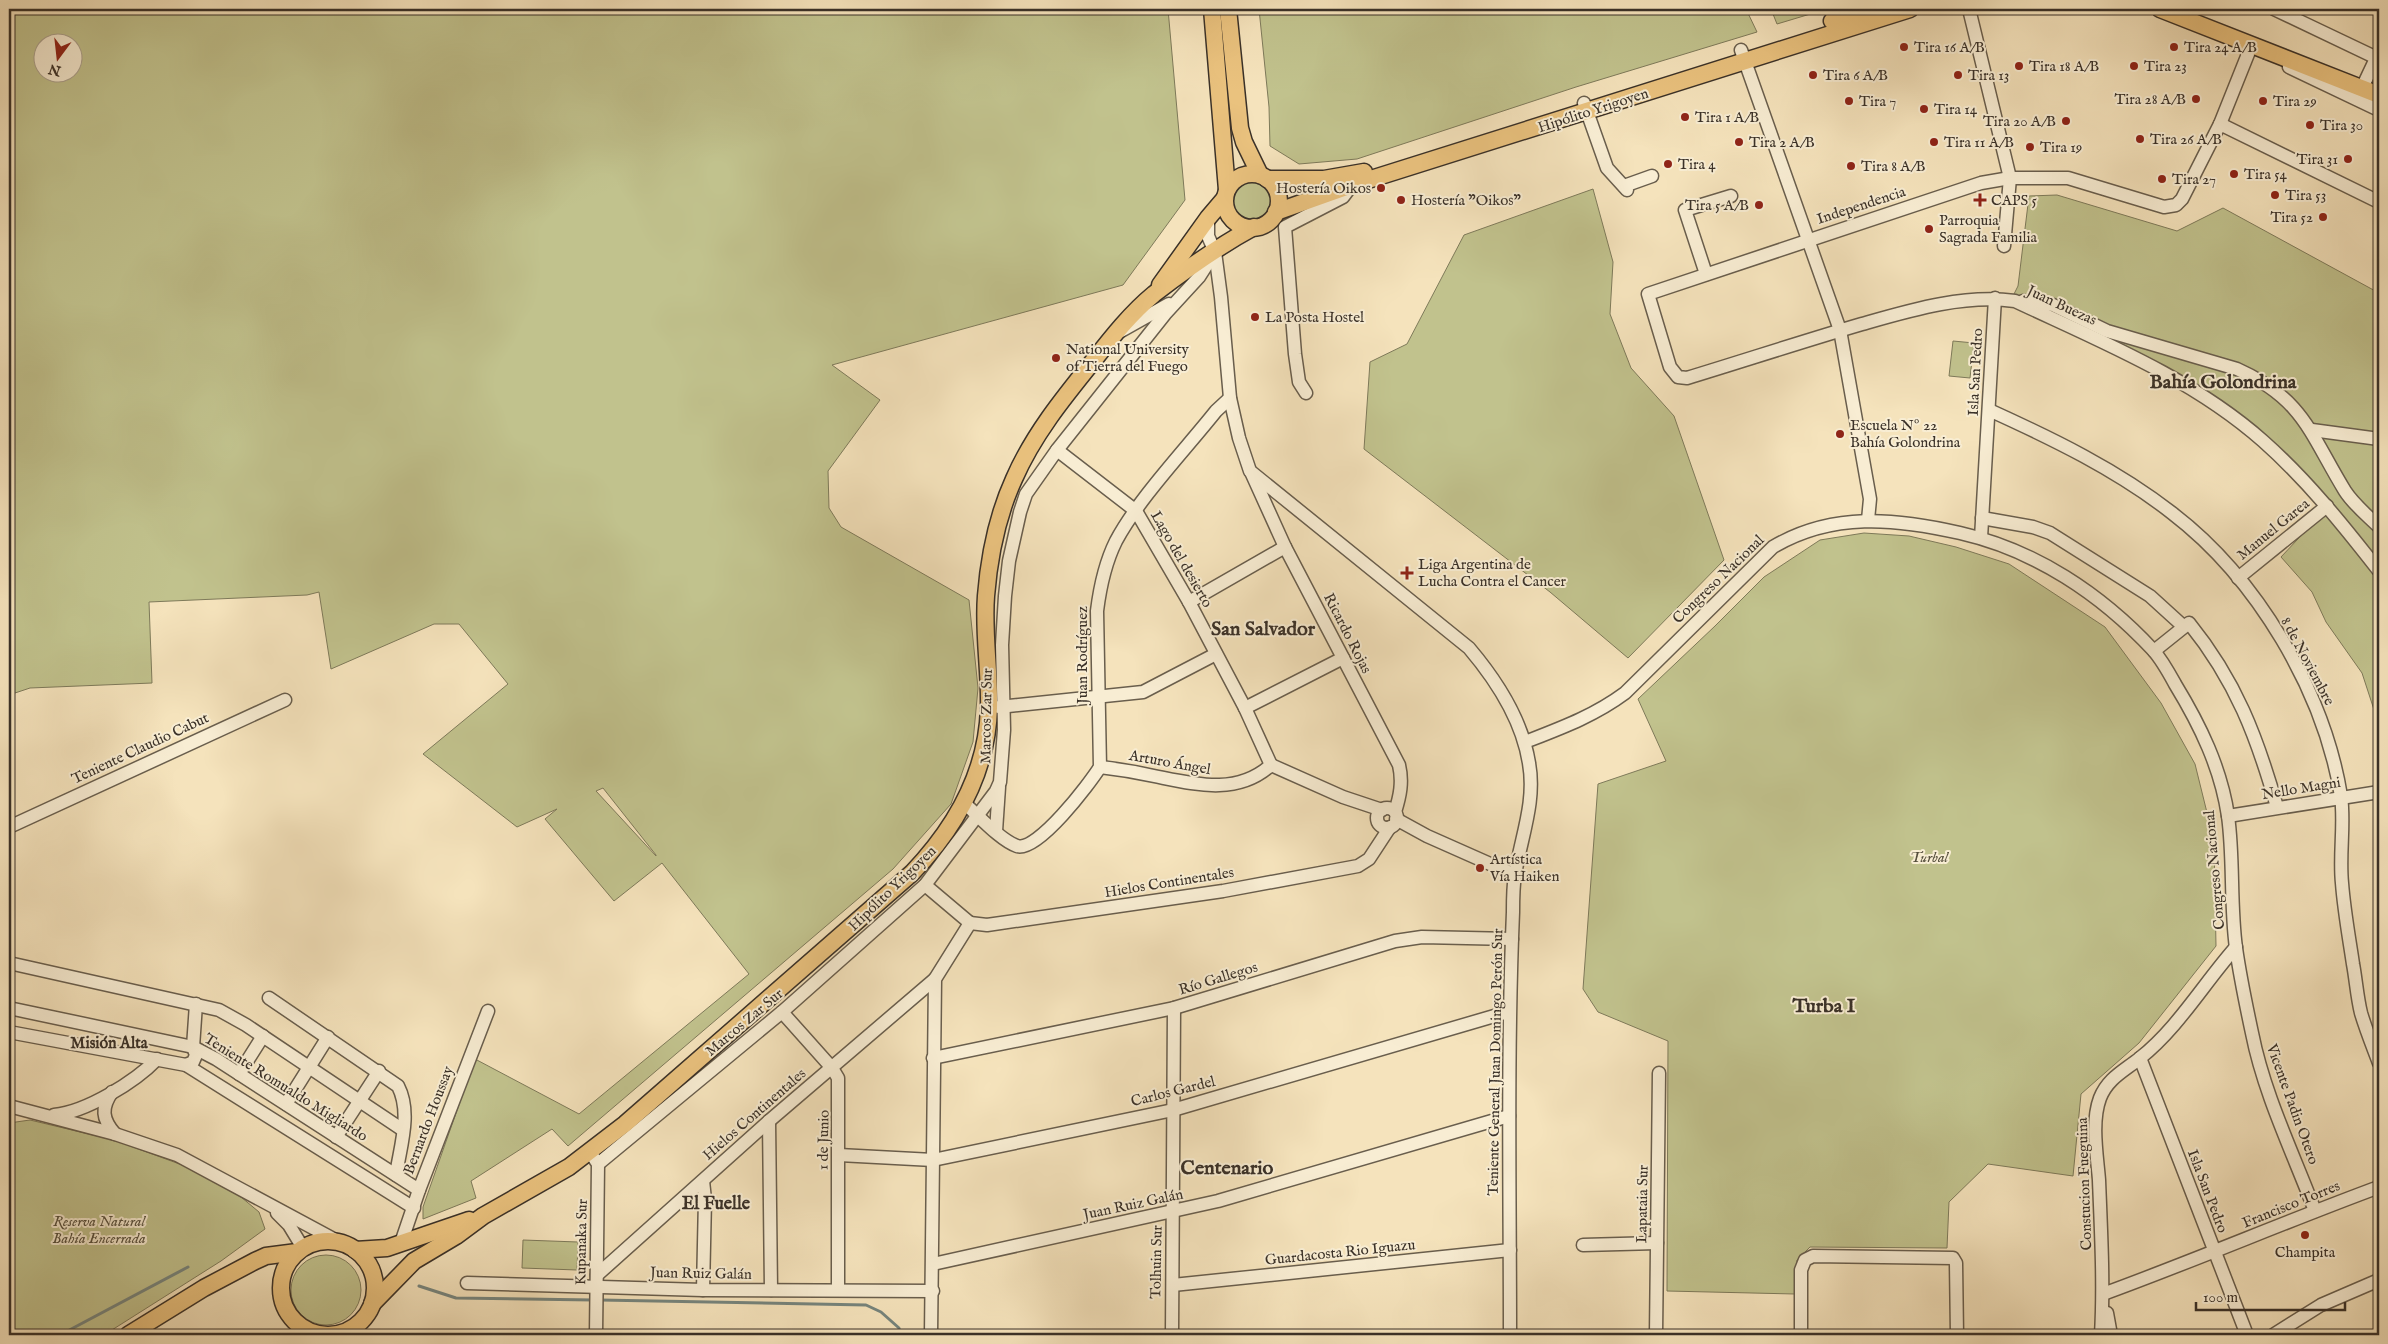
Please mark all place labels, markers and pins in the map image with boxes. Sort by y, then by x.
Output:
place label: Tira 16 A/B [1914,38,1985,57]
place label: Tira 24 A/B [2184,38,2257,57]
marker: Tira 16 A/B [1898,41,1910,53]
marker: Tira 24 A/B [2168,41,2180,53]
place label: Tira 18 A/B [2029,57,2099,76]
place label: Tira 23 [2144,57,2187,76]
marker: Tira 18 A/B [2013,60,2025,72]
marker: Tira 23 [2128,60,2140,72]
place label: Tira 6 A/B [1823,66,1888,85]
place label: Tira 13 [1968,66,2009,85]
marker: Tira 6 A/B [1807,69,1819,81]
marker: Tira 13 [1952,69,1964,81]
place label: Tira 28 A/B [2114,90,2186,109]
place label: Tira 7 [1859,92,1896,111]
place label: Tira 29 [2273,92,2317,111]
marker: Tira 28 A/B [2190,93,2202,105]
marker: Tira 7 [1843,95,1855,107]
marker: Tira 29 [2257,95,2269,107]
place label: Tira 14 [1934,100,1978,119]
marker: Tira 14 [1918,103,1930,115]
place label: Tira 1 A/B [1695,108,1759,127]
marker: Tira 1 A/B [1679,111,1691,123]
place label: Tira 20 A/B [1983,112,2056,131]
marker: Tira 20 A/B [2060,115,2072,127]
place label: Tira 30 [2320,116,2363,135]
marker: Tira 30 [2304,119,2316,131]
place label: Tira 26 A/B [2150,130,2222,149]
place label: Tira 2 A/B [1749,133,1815,152]
place label: Tira 11 A/B [1944,133,2014,152]
marker: Tira 26 A/B [2134,133,2146,145]
marker: Tira 2 A/B [1733,136,1745,148]
marker: Tira 11 A/B [1928,136,1940,148]
place label: Tira 19 [2040,138,2082,157]
marker: Tira 19 [2024,141,2036,153]
place label: Tira 31 [2297,150,2338,169]
marker: Tira 31 [2342,153,2354,165]
place label: Tira 4 [1678,155,1716,174]
place label: Tira 8 A/B [1861,157,1926,176]
marker: Tira 4 [1662,158,1674,170]
marker: Tira 8 A/B [1845,160,1857,172]
place label: Tira 54 [2244,165,2288,184]
marker: Tira 54 [2228,168,2240,180]
place label: Tira 27 [2172,170,2216,189]
marker: Tira 27 [2156,173,2168,185]
place label: Hostería Oikos [1276,179,1371,198]
marker: Hostería Oikos [1375,182,1387,194]
place label: Tira 53 [2285,186,2326,205]
marker: Tira 53 [2269,189,2281,201]
place label: Hostería "Oikos" [1411,191,1521,210]
place label: CAPS 5 [1991,191,2037,210]
marker: CAPS 5 [1973,193,1987,207]
marker: Hostería "Oikos" [1395,194,1407,206]
place label: Tira 5 A/B [1685,196,1749,215]
marker: Tira 5 A/B [1753,199,1765,211]
place label: Tira 52 [2270,208,2313,227]
place label: Parroquia Sagrada Familia [1939,211,2038,247]
marker: Tira 52 [2317,211,2329,223]
marker: Parroquia Sagrada Familia [1923,223,1935,235]
place label: La Posta Hostel [1265,308,1365,327]
marker: La Posta Hostel [1249,311,1261,323]
place label: National University of Tierra del Fuego [1066,340,1190,376]
marker: National University of Tierra del Fuego [1050,352,1062,364]
place label: Escuela Nº 22 Bahía Golondrina [1850,416,1961,452]
marker: Escuela Nº 22 Bahía Golondrina [1834,428,1846,440]
place label: Liga Argentina de Lucha Contra el Cancer [1418,555,1567,591]
marker: Liga Argentina de Lucha Contra el Cancer [1400,566,1414,580]
place label: Artística Vía Haiken [1489,850,1559,886]
marker: Artística Vía Haiken [1474,862,1486,874]
marker: Champita [2299,1229,2311,1241]
place label: Champita [2275,1243,2336,1262]

